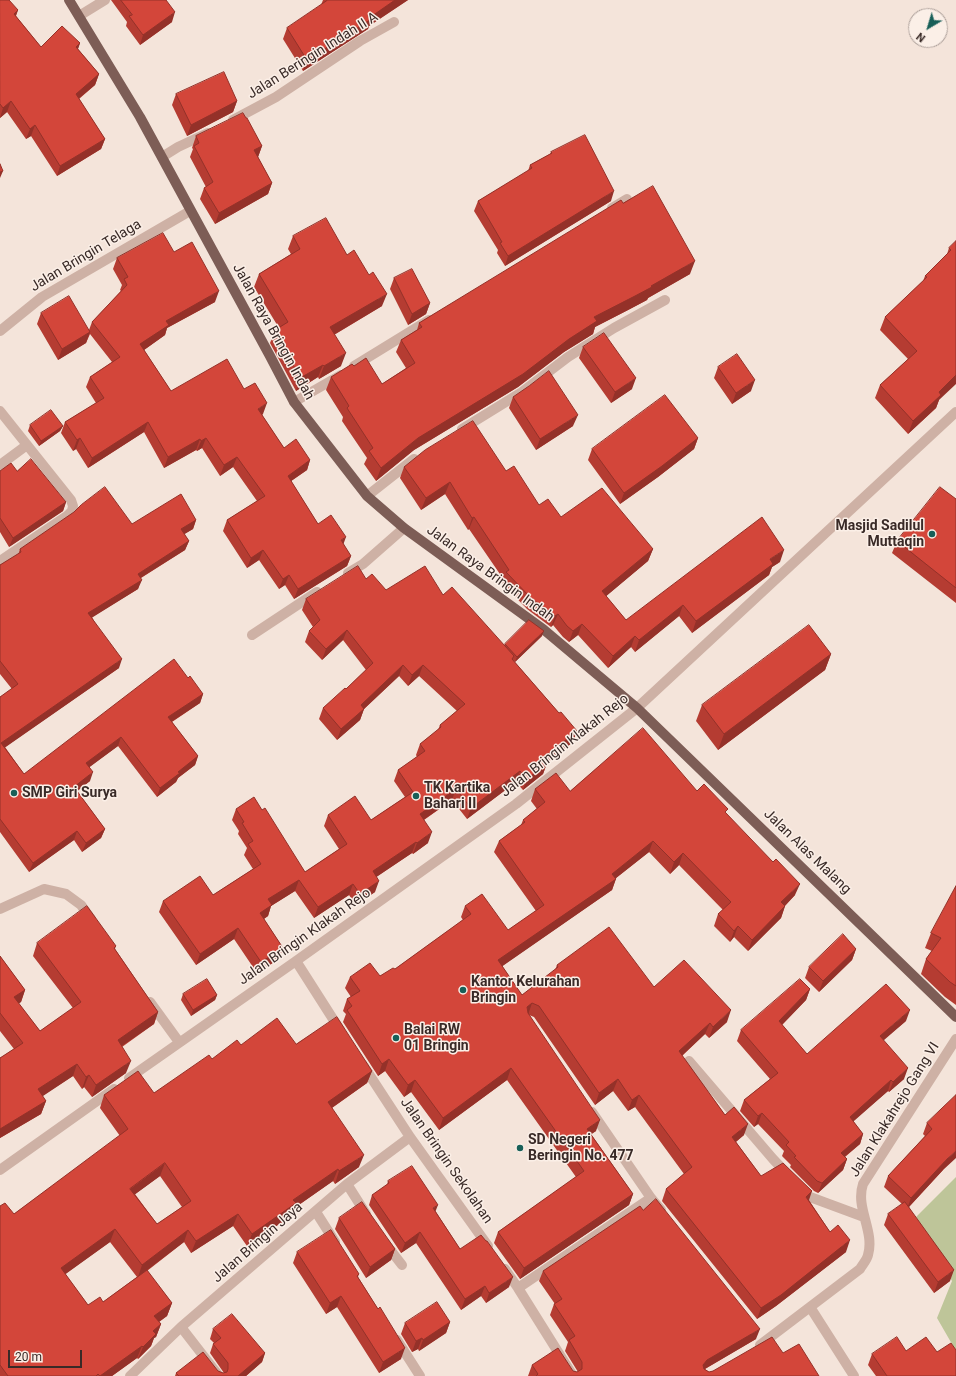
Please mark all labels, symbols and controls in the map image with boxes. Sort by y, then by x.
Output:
north arrow [908,8,948,48]
street label: Jalan Beringin Indah II A [245,9,381,103]
text: N [914,30,928,45]
street label: Jalan Bringin Telaga [28,216,144,296]
street label: Jalan Raya Bringin Indah [229,261,317,403]
place label: Masjid Sadilul Muttaqin [835,518,924,550]
street label: Jalan Raya Bringin Indah [423,522,557,626]
marker: Masjid Sadilul Muttaqin [927,529,937,539]
street label: Jalan Bringin Klakah Rejo [498,691,632,801]
place label: TK Kartika Bahari II [424,780,490,812]
place label: SMP Giri Surya [22,785,117,801]
marker: SMP Giri Surya [9,788,19,798]
marker: TK Kartika Bahari II [411,791,421,801]
street label: Jalan Alas Malang [760,806,854,898]
street label: Jalan Bringin Klakah Rejo [236,885,374,989]
place label: Kantor Kelurahan Bringin [471,974,580,1006]
marker: Kantor Kelurahan Bringin [458,985,468,995]
place label: Balai RW 01 Bringin [404,1022,469,1054]
marker: Balai RW 01 Bringin [391,1033,401,1043]
street label: Jalan Klakahrejo Gang VI [847,1040,943,1180]
street label: Jalan Bringin Sekolahan [396,1095,496,1227]
place label: SD Negeri Beringin No. 477 [528,1132,634,1164]
marker: SD Negeri Beringin No. 477 [515,1143,525,1153]
street label: Jalan Bringin Jaya [209,1199,307,1287]
scale bar [10,1342,84,1368]
text: 20 m [15,1350,42,1364]

